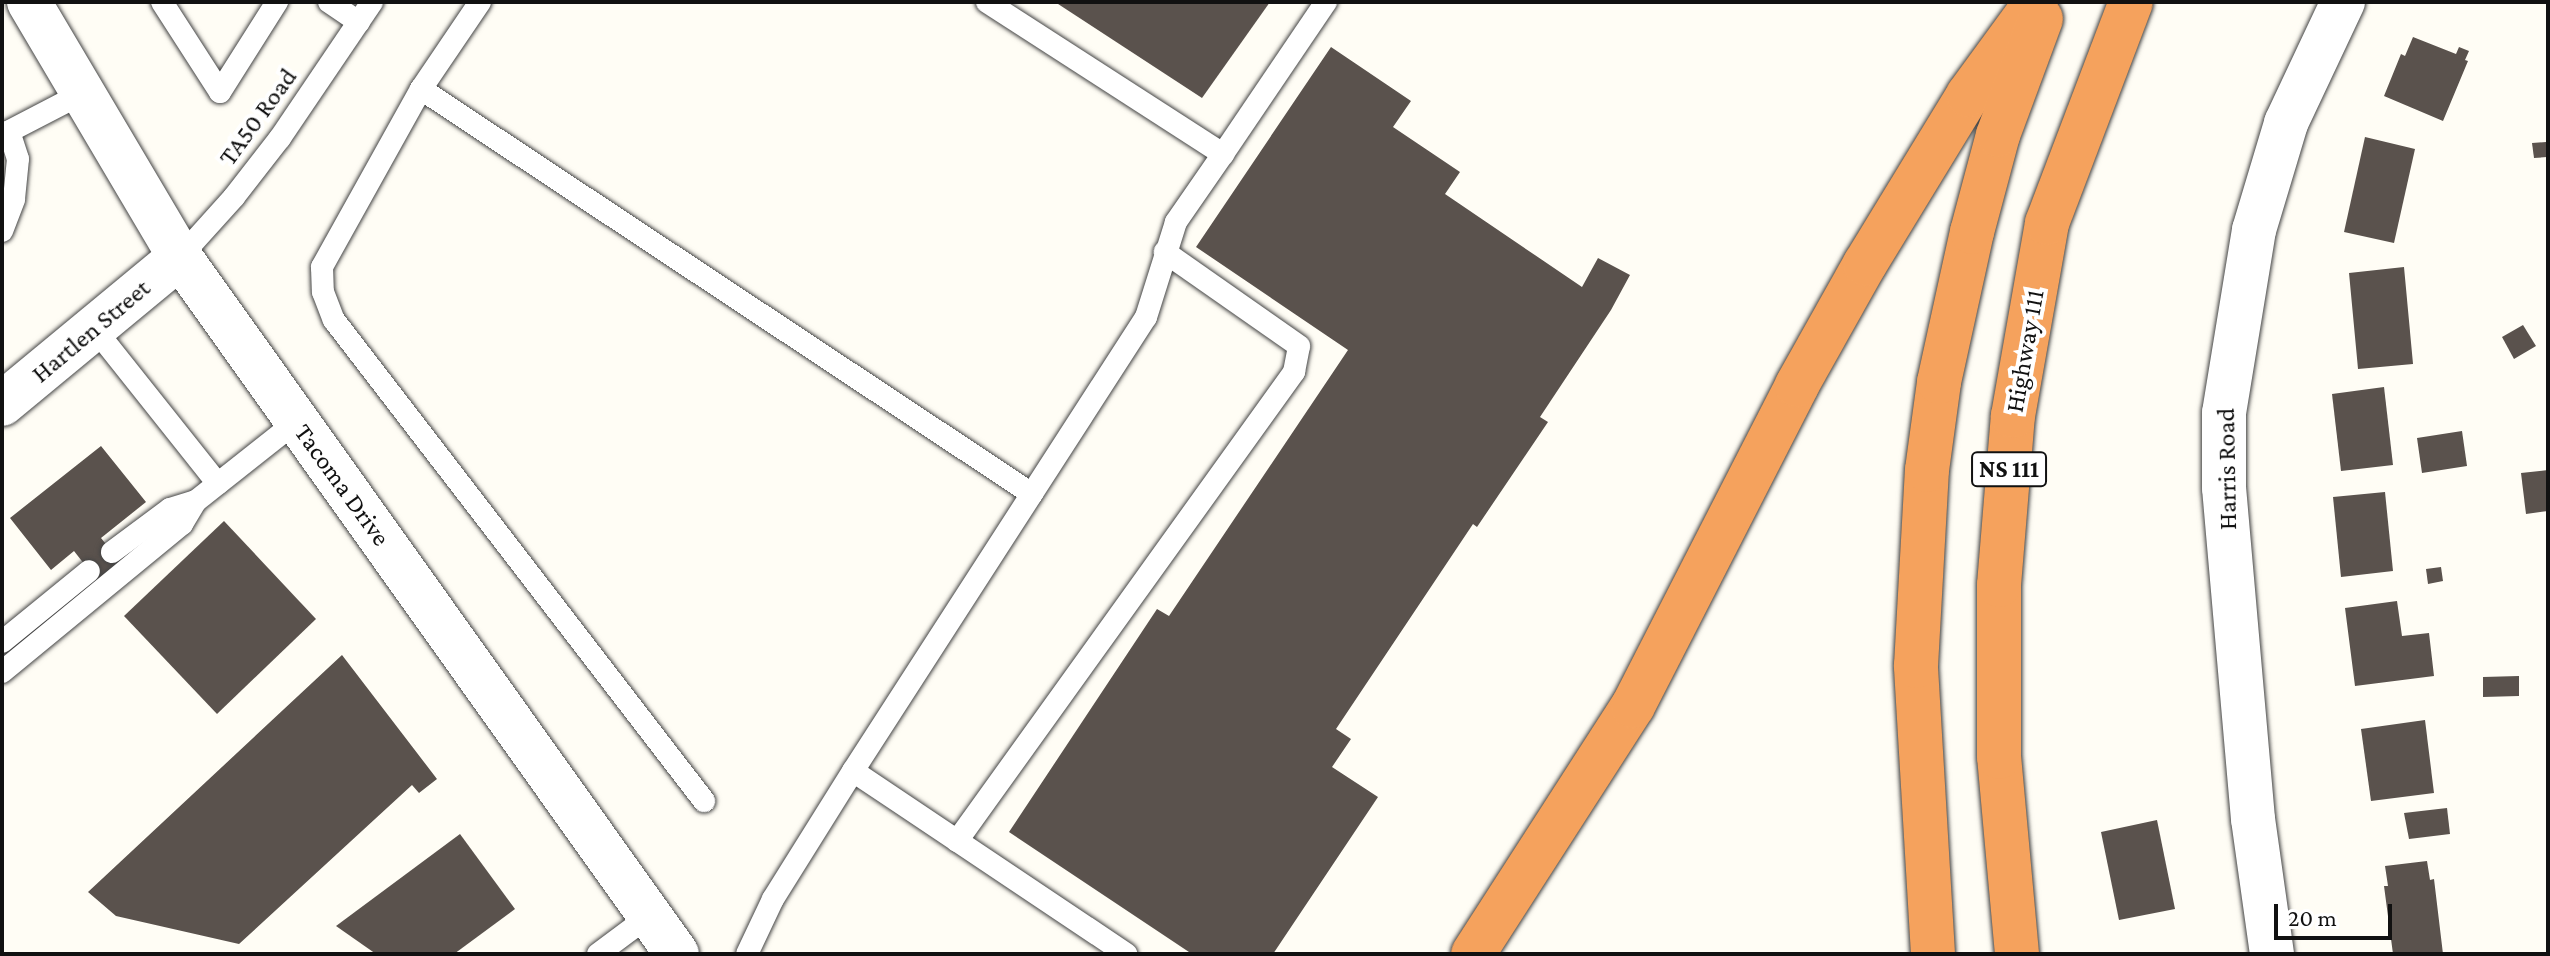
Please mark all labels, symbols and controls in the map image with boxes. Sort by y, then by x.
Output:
street label: TA50 Road [212,62,304,172]
street label: Hartlen Street [25,272,157,390]
street label: Highway 111 [1999,287,2051,415]
street label: Harris Road [2210,408,2244,530]
street label: Tacoma Drive [287,418,397,552]
road number: NS 111 [1971,449,2047,489]
scale bar [2278,888,2396,938]
text: 20 m [2288,904,2337,931]

